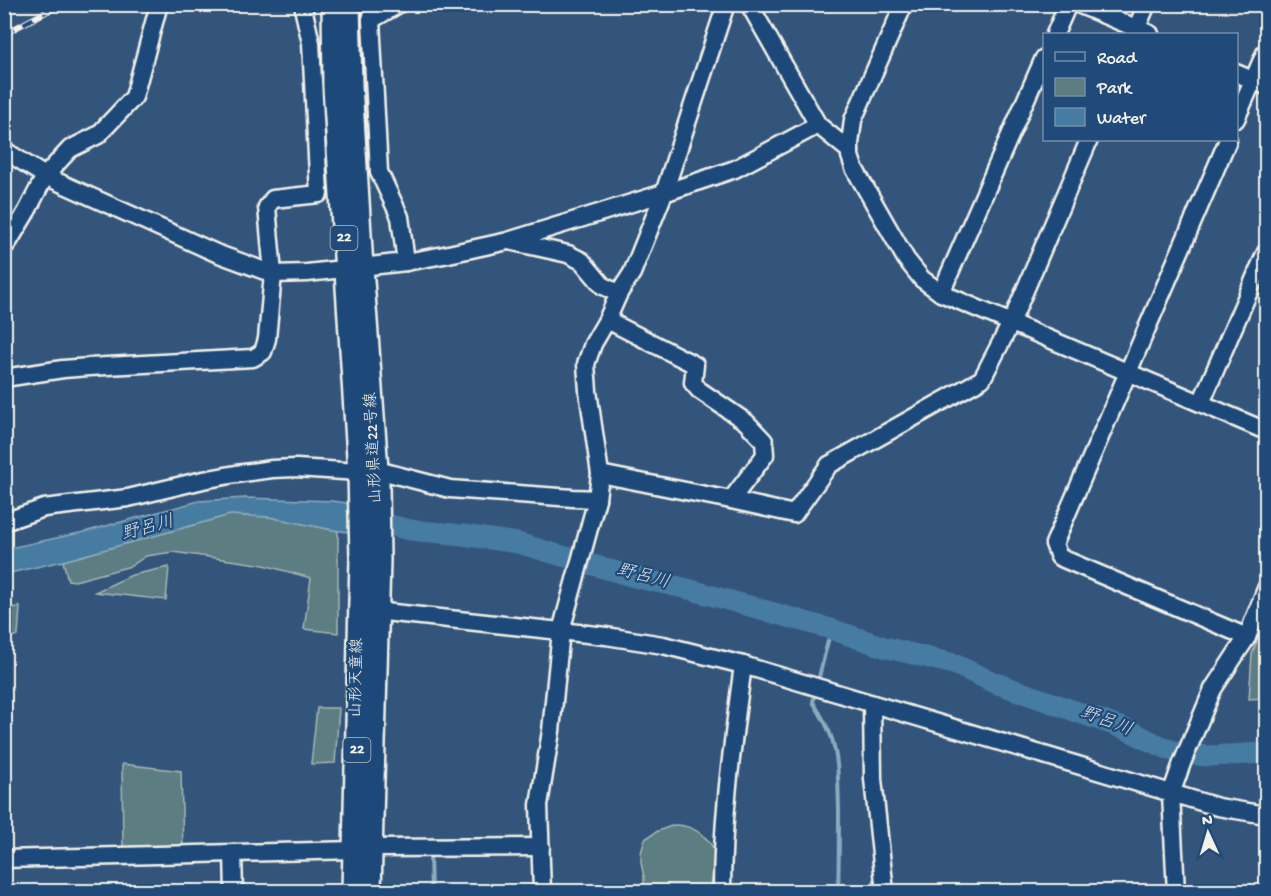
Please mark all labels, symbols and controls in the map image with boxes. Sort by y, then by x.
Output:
legend [1043,33,1238,141]
text: Road [1097,49,1138,70]
text: Park [1096,79,1133,100]
text: Water [1097,109,1147,130]
road number: 22 [330,226,358,250]
street label: 山形県道22号線 [361,392,387,504]
water label: 野呂川 [119,512,177,546]
water label: 野呂川 [614,560,672,594]
street label: 山形天童線 [346,638,368,718]
water label: 野呂川 [1077,703,1135,741]
road number: 22 [344,738,370,762]
north arrow [1178,803,1238,863]
text: N [1201,812,1214,831]

